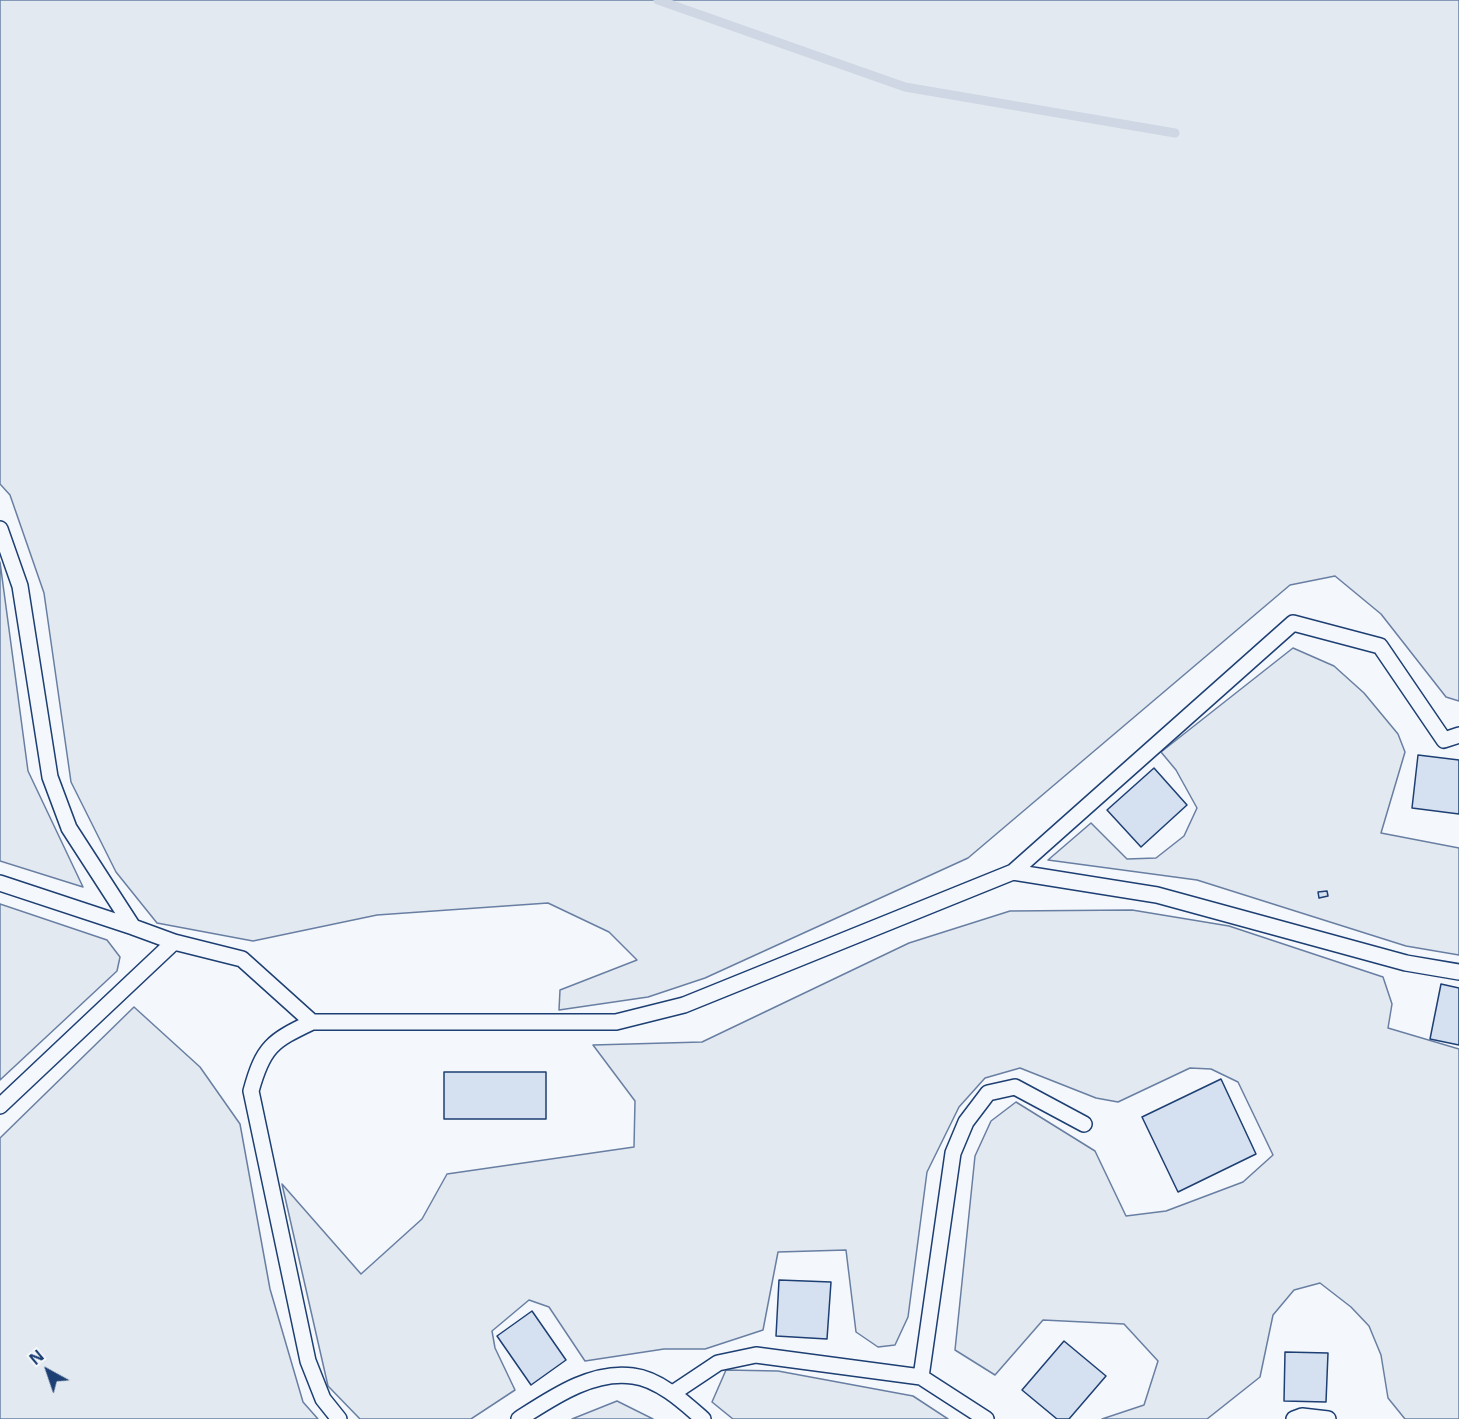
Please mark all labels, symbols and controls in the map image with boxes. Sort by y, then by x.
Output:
north arrow [18,1341,78,1401]
text: N [24,1345,48,1370]

